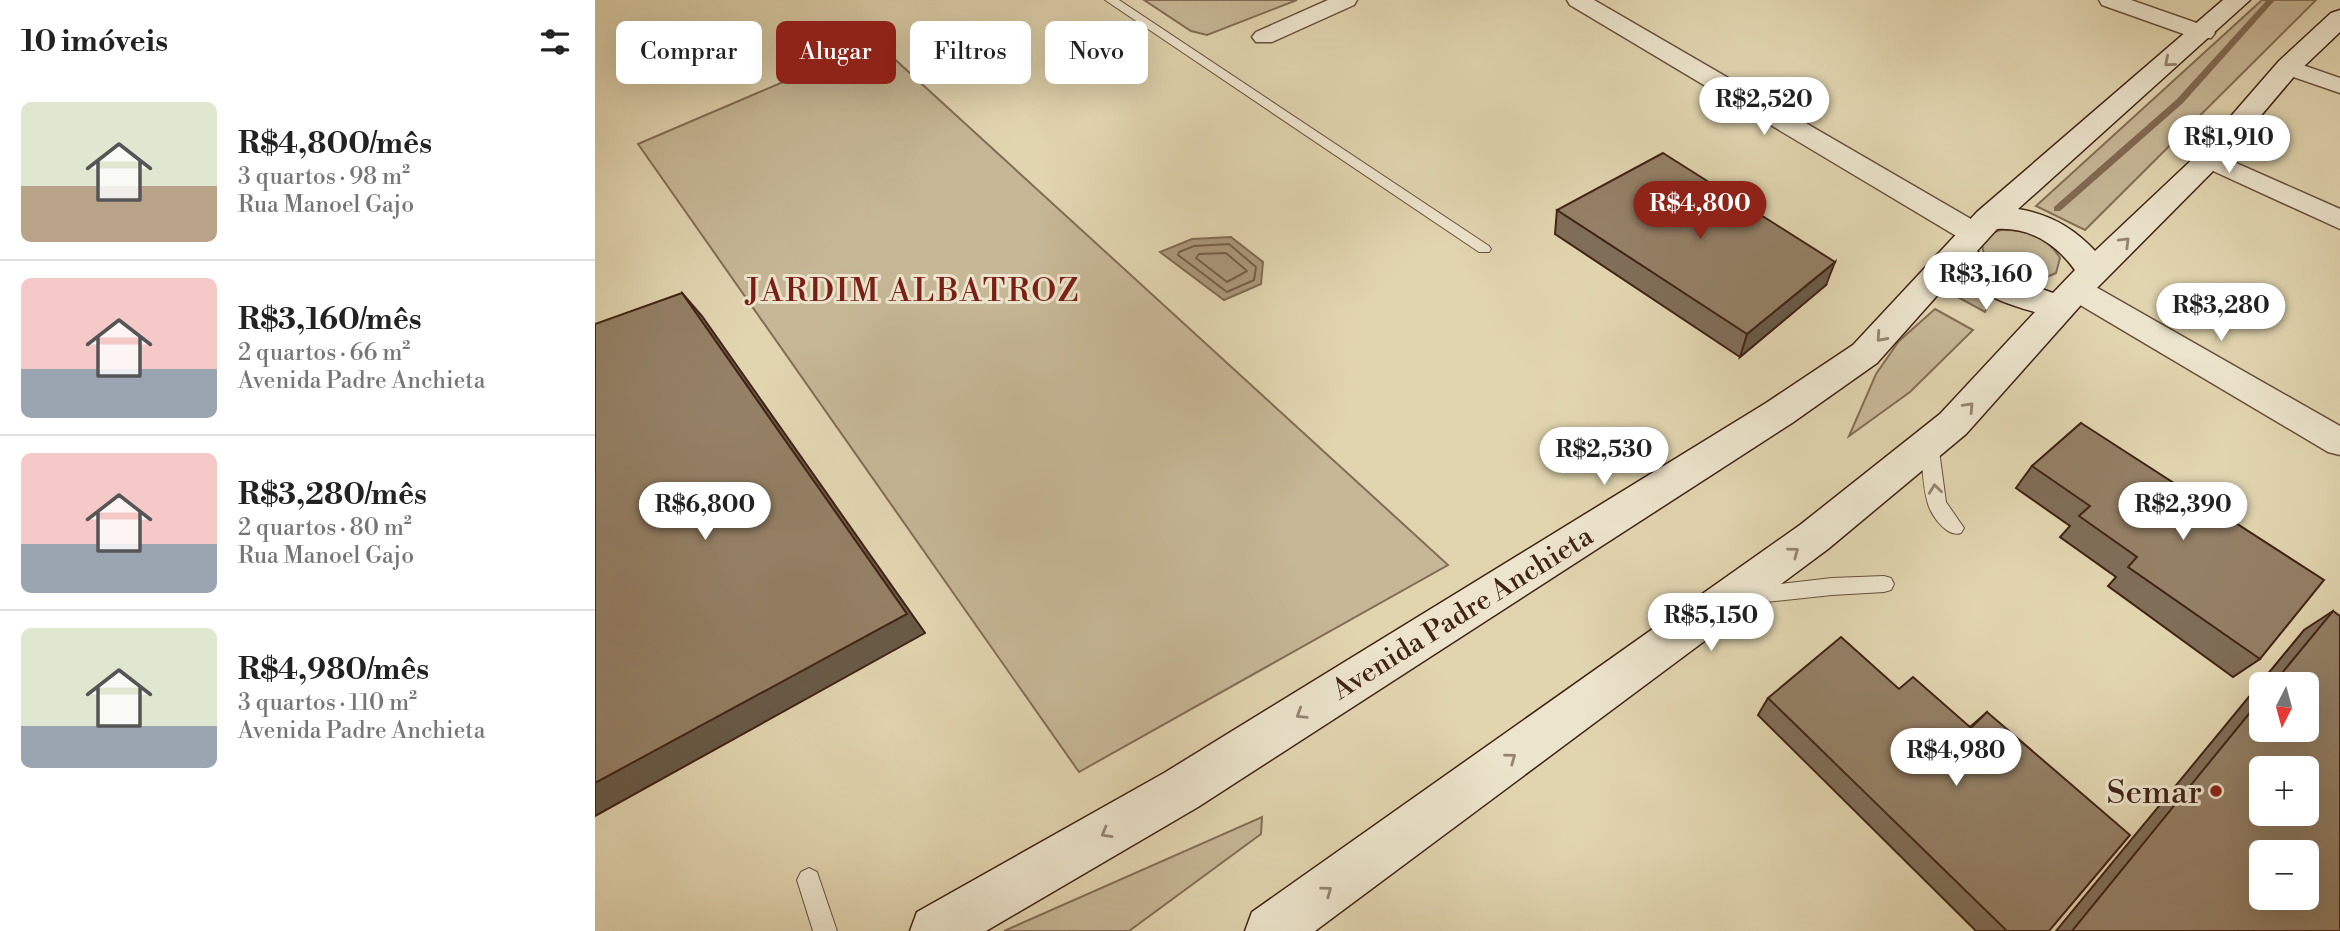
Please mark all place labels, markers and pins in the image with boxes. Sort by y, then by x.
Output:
pin: R$2,520 [1699,78,1829,137]
pin: R$1,910 [2164,116,2294,175]
pin: R$4,800 [1635,182,1765,241]
pin: R$3,160 [1921,252,2051,312]
pin: R$3,280 [2156,284,2286,343]
pin: R$2,530 [1539,428,1669,487]
pin: R$6,800 [640,482,770,542]
pin: R$2,390 [2118,482,2248,542]
pin: R$5,150 [1646,594,1776,653]
pin: R$4,980 [1891,728,2021,788]
place label: Semar [2107,773,2202,814]
marker: Semar [2208,783,2224,799]

